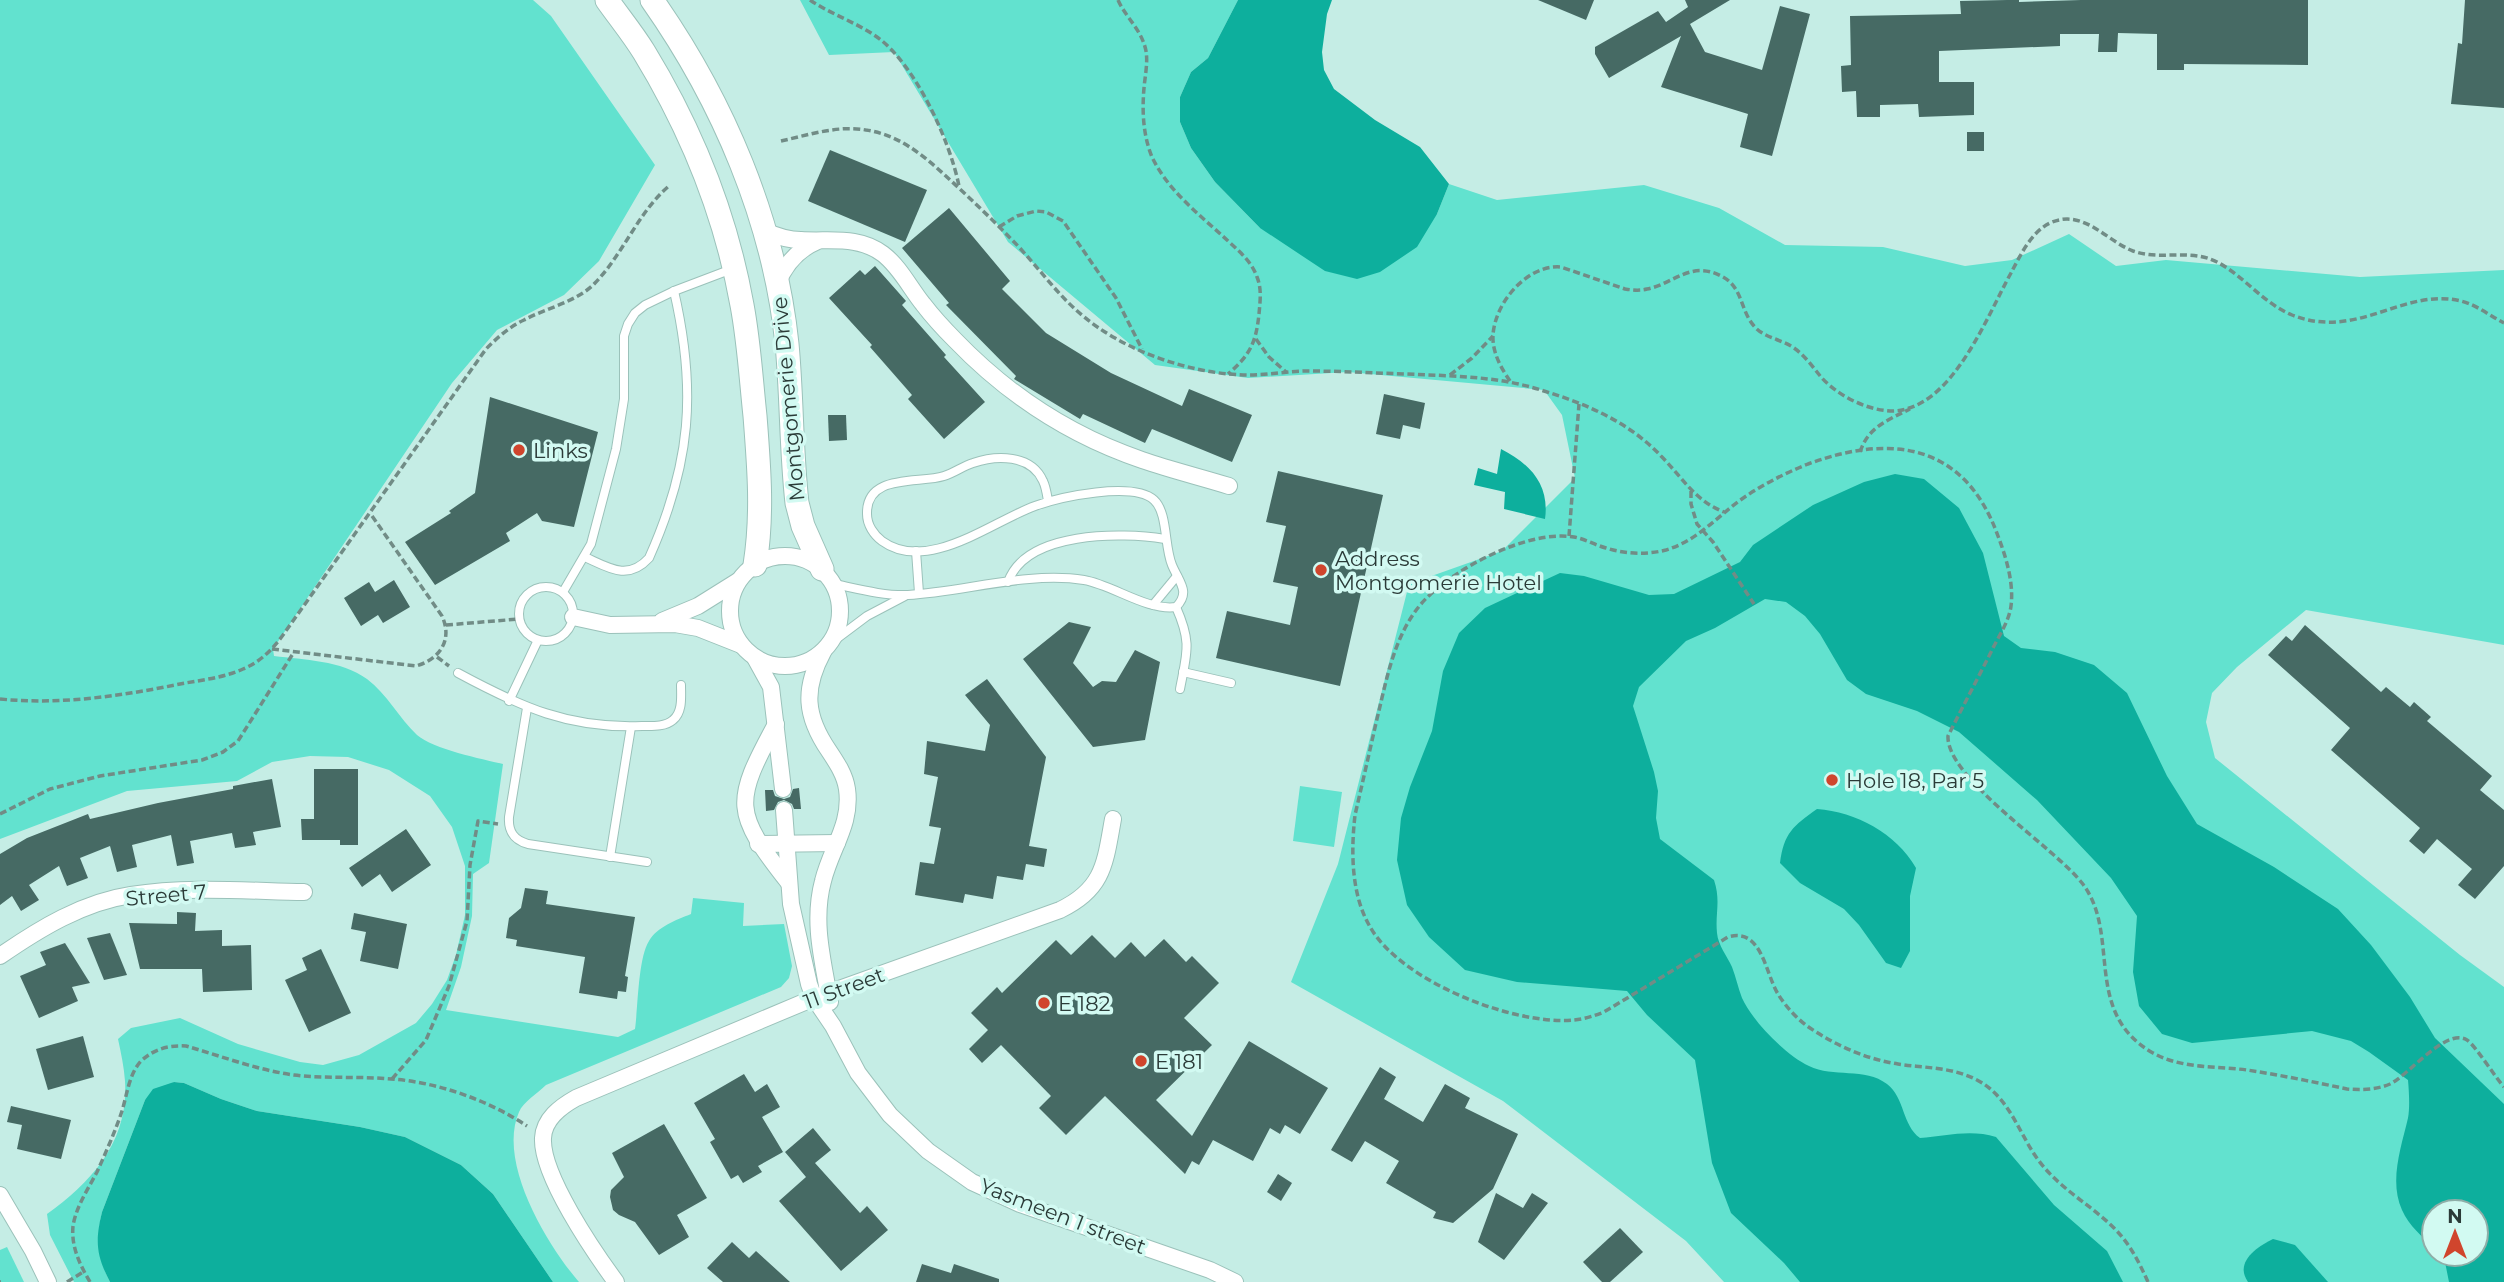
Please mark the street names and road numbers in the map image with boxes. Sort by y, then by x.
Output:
street label: Montgomerie Drive [767,296,809,502]
street label: Street 7 [124,879,208,911]
street label: 11 Street [800,962,888,1014]
street label: Yasmeen 1 street [976,1173,1150,1259]

